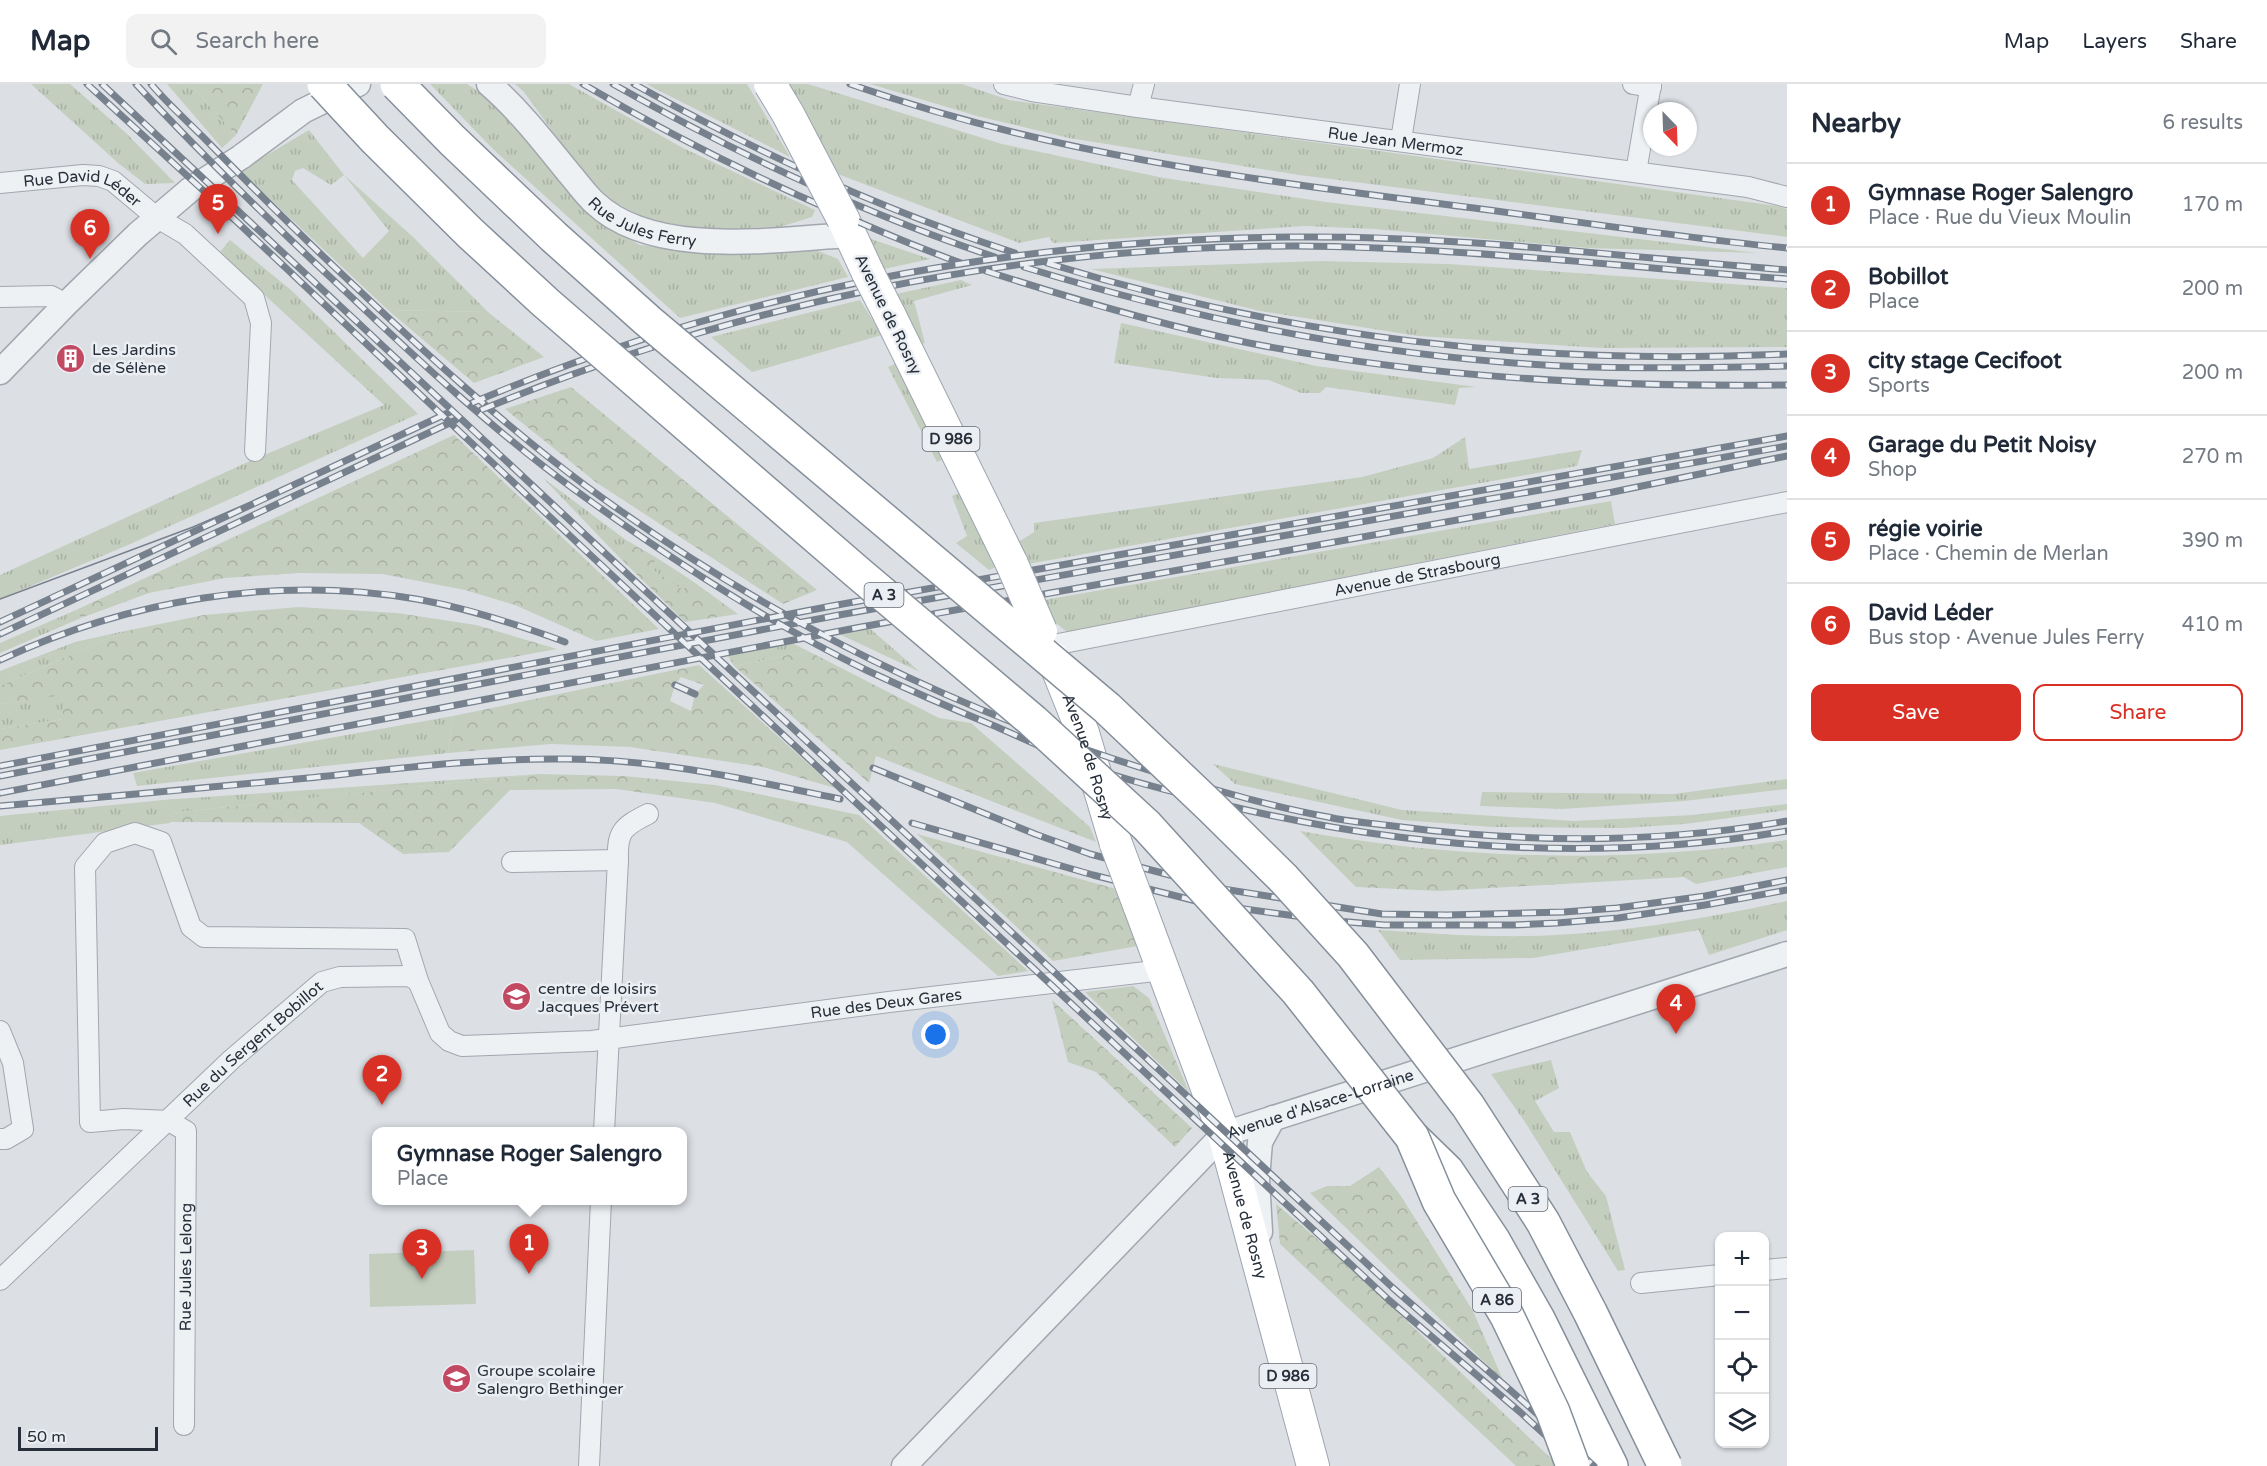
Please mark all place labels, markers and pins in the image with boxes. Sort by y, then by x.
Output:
pin: 5 [198,184,238,234]
pin: 6 [70,210,110,259]
place label: Les Jardins de Sélène [92,340,176,378]
building icon: Les Jardins de Sélène [55,342,87,374]
place label: centre de loisirs Jacques Prévert [538,979,659,1017]
school or university icon: centre de loisirs Jacques Prévert [501,981,533,1013]
pin: 4 [1656,984,1696,1034]
pin: 2 [362,1056,401,1105]
pin: 1 [510,1224,548,1274]
pin: 3 [402,1230,442,1279]
place label: Groupe scolaire Salengro Bethinger [477,1361,624,1399]
school or university icon: Groupe scolaire Salengro Bethinger [440,1363,472,1395]

